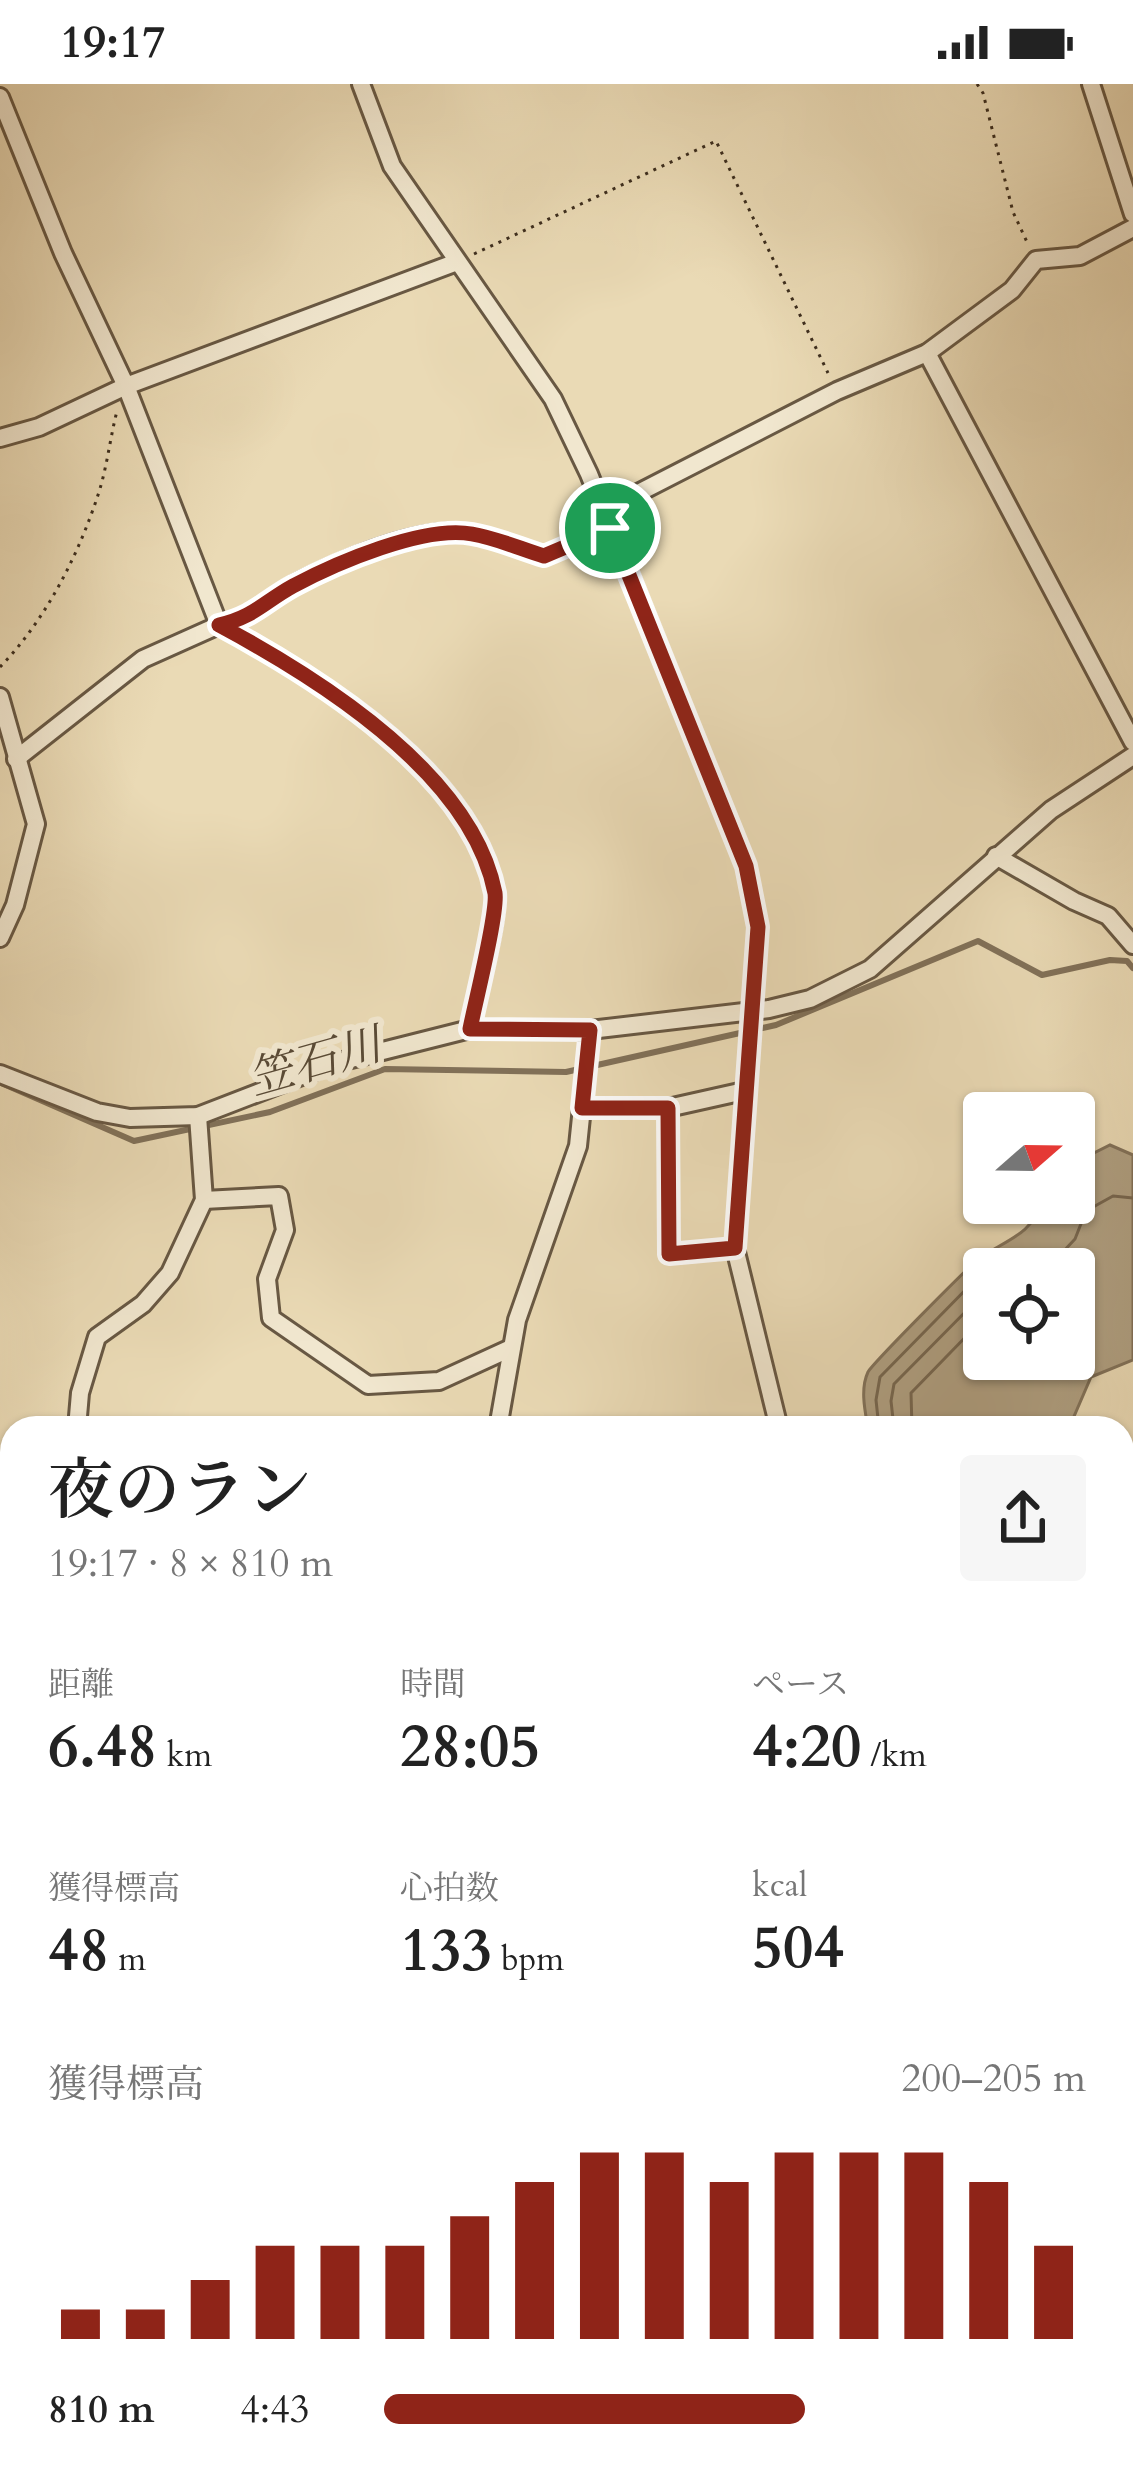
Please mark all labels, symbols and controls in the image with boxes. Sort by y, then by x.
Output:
text: 19:17 [60,12,165,73]
pin [559,477,661,579]
icon: arrive [577,495,643,561]
water label: 笠石川 [242,1013,393,1110]
north arrow [963,1092,1095,1224]
map controls [963,1092,1095,1380]
button: locate [963,1248,1095,1380]
text: 夜のラン [48,1447,312,1536]
button: share [960,1455,1086,1581]
text: 19:17 · 8 × 810 m [48,1537,333,1590]
text: 距離 [48,1662,114,1707]
text: 時間 [400,1662,466,1707]
text: ペース [752,1662,849,1707]
text: 6.48 [48,1707,158,1788]
text: 28:05 [400,1707,540,1788]
text: 4:20 [752,1707,862,1788]
text: km [158,1733,212,1778]
text: /km [862,1733,927,1778]
text: kcal [752,1863,807,1908]
text: 獲得標高 [48,1866,180,1911]
text: 心拍数 [400,1866,499,1911]
text: 504 [752,1908,844,1989]
text: 48 [48,1911,109,1992]
text: 133 [400,1911,492,1992]
text: m [109,1937,146,1982]
text: bpm [492,1937,564,1982]
text: 200–205 m [901,2052,1086,2105]
text: 獲得標高 [48,2058,204,2111]
text: 810 m [48,2383,154,2436]
text: 4:43 [240,2383,310,2436]

